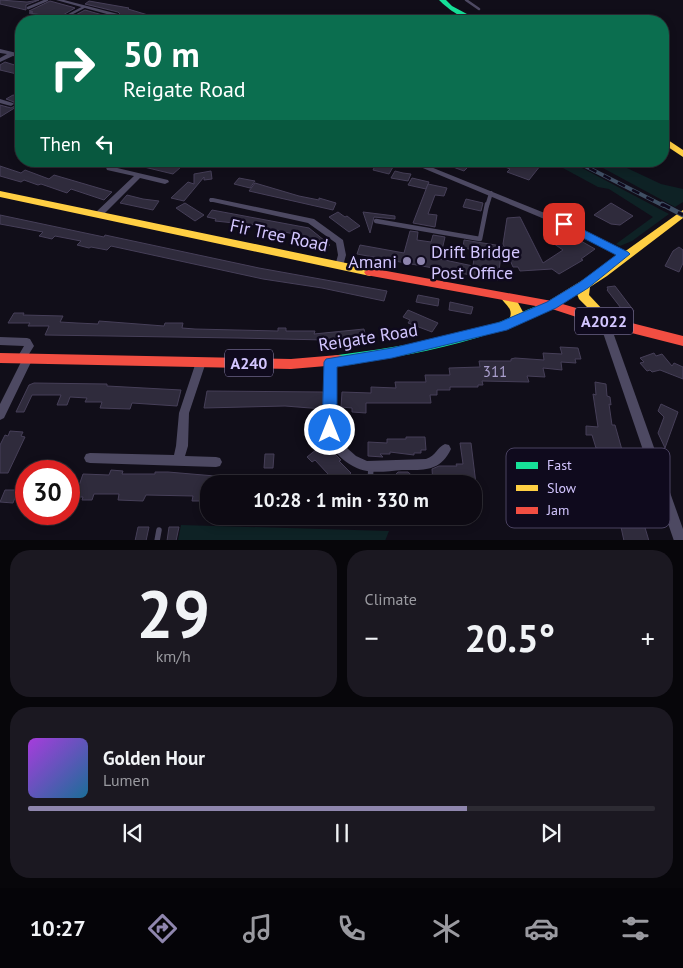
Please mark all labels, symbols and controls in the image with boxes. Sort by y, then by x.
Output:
text: 50 m [123,31,200,77]
icon: right [40,35,105,100]
text: Reigate Road [123,75,246,103]
icon: left [91,130,119,158]
text: Then [40,132,81,156]
pin [543,203,585,245]
icon: arrive [550,210,578,238]
street label: Fir Tree Road [228,213,330,257]
place label: Drift Bridge Post Office [431,240,520,284]
place label: Amani [348,250,397,273]
marker: Amani [401,255,413,267]
marker: Drift Bridge Post Office [415,255,427,267]
road number: A2022 [575,308,633,334]
street label: Reigate Road [317,318,419,356]
road number: A240 [225,349,273,376]
house number: 311 [483,362,507,381]
position arrow [303,403,355,455]
legend [506,448,670,528]
text: Fast [547,456,572,474]
speed limit sign: 30 [15,460,80,525]
text: Slow [547,479,577,497]
text: 10:28 · 1 min · 330 m [253,488,429,512]
text: Jam [546,501,569,519]
text: 29 [136,571,210,655]
text: Climate [365,589,417,609]
text: 20.5° [464,613,555,662]
text: − [365,619,379,656]
text: + [641,619,655,656]
text: km/h [156,646,191,666]
text: Golden Hour [103,746,205,770]
text: Lumen [103,770,149,790]
icon: previous [119,819,147,847]
icon: pause [328,819,356,847]
icon: next [537,819,565,847]
icon: directions [145,911,180,946]
icon: music [240,911,275,946]
icon: phone [334,911,369,946]
icon: climate [429,911,464,946]
icon: car [524,911,559,946]
icon: filters [618,911,653,946]
text: 10:27 [30,914,86,942]

